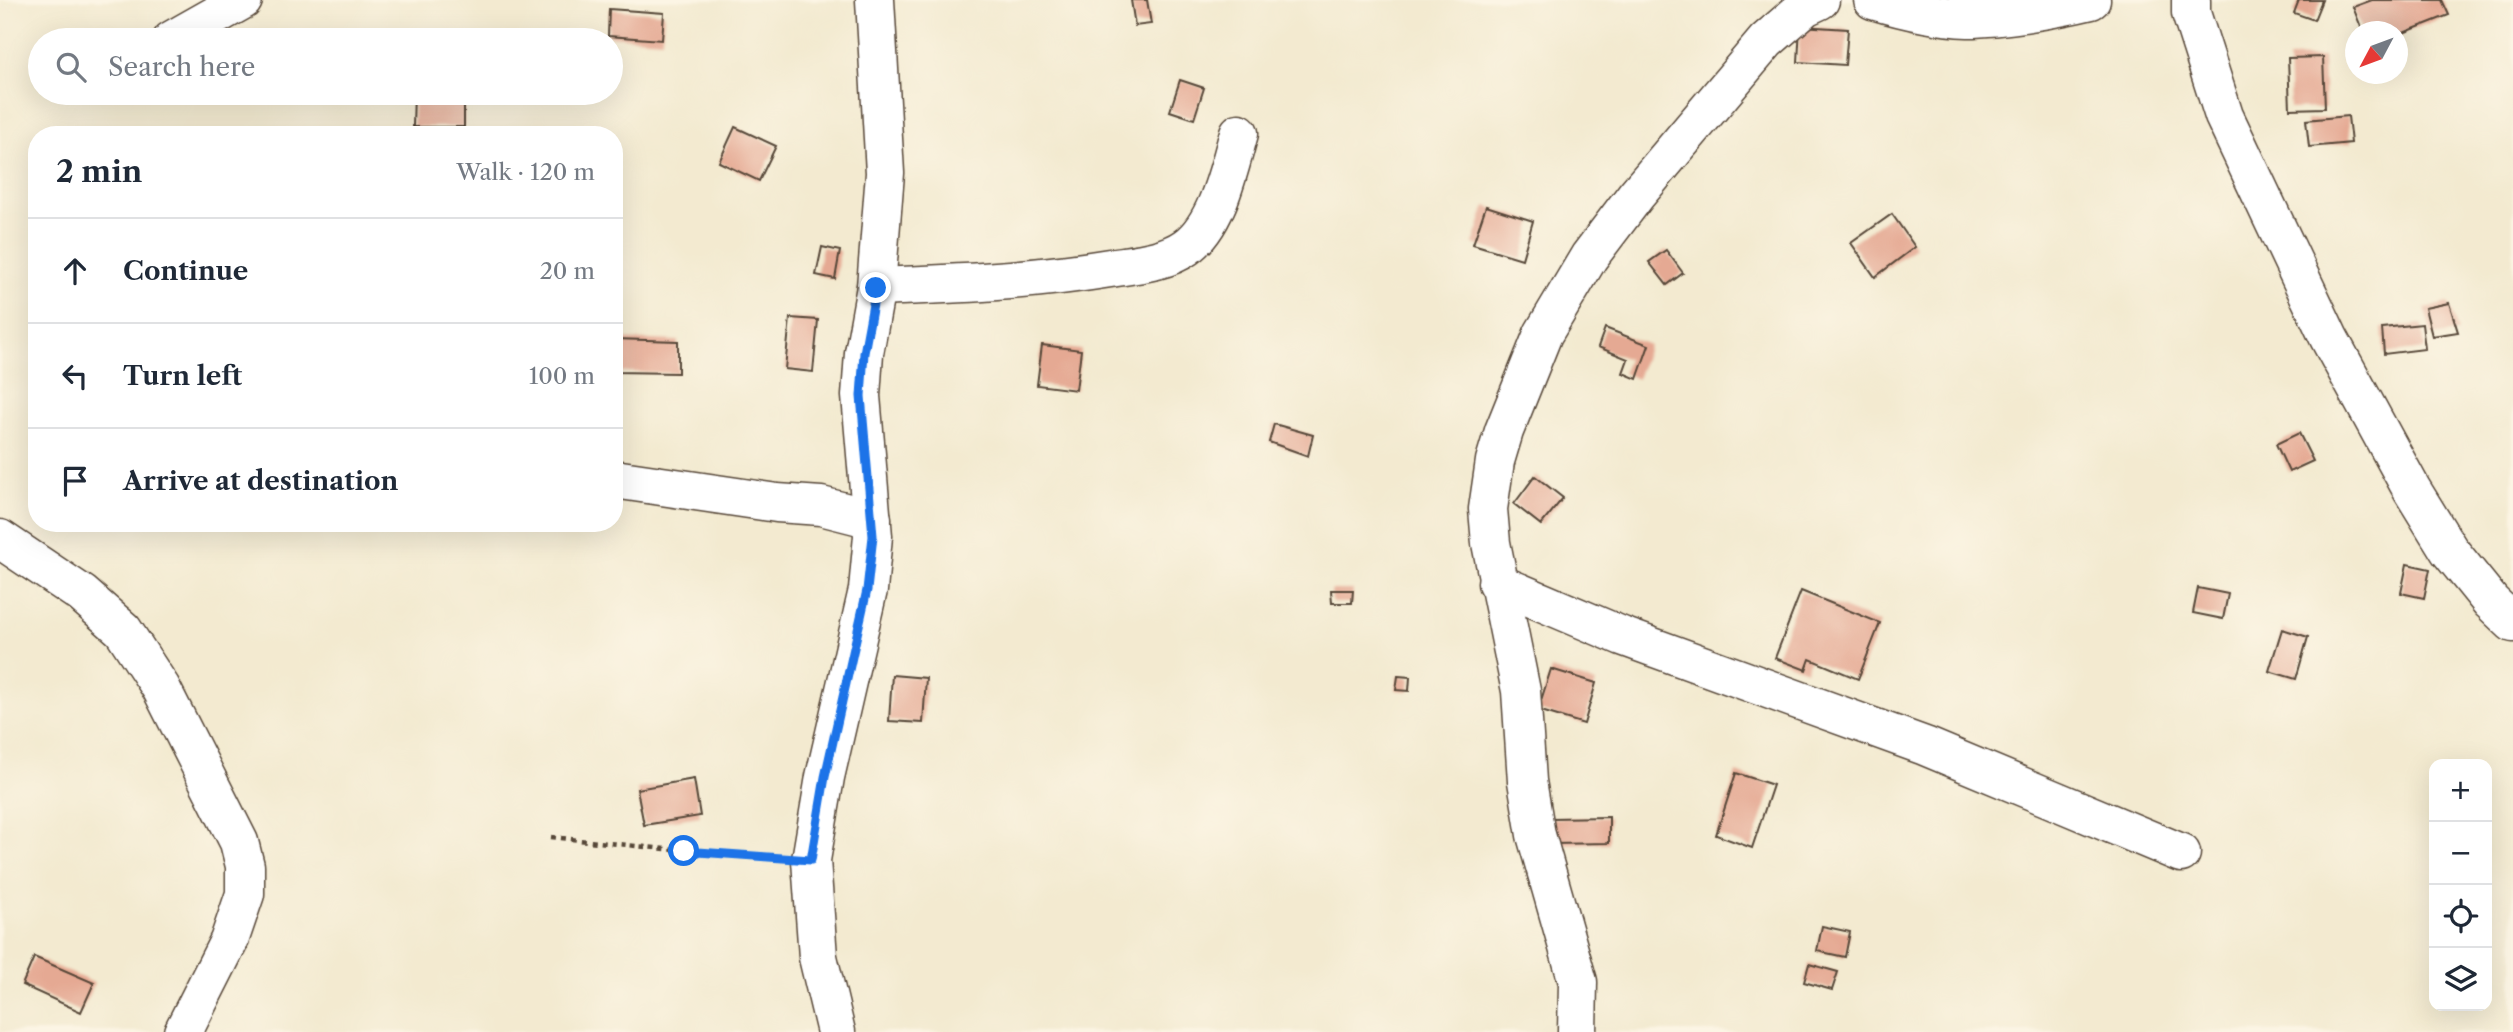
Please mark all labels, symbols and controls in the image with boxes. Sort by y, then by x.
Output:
north arrow [2345,21,2408,84]
search box [28,28,623,105]
icon: search [52,48,90,86]
text: Search here [108,51,255,83]
text: 2 min [56,153,142,190]
text: Walk · 120 m [456,158,595,186]
icon: ahead [56,252,94,290]
text: Continue [123,255,248,287]
text: 20 m [540,257,595,285]
route end [860,272,891,303]
icon: left [56,357,94,395]
text: Turn left [123,360,242,392]
text: 100 m [529,362,595,390]
icon: arrive [56,462,94,500]
text: Arrive at destination [123,465,398,497]
map controls [2429,759,2492,1011]
button: + [2429,759,2492,822]
button: − [2429,822,2492,885]
route start [668,835,699,866]
button: locate [2429,885,2492,948]
button: layers [2429,948,2492,1011]

